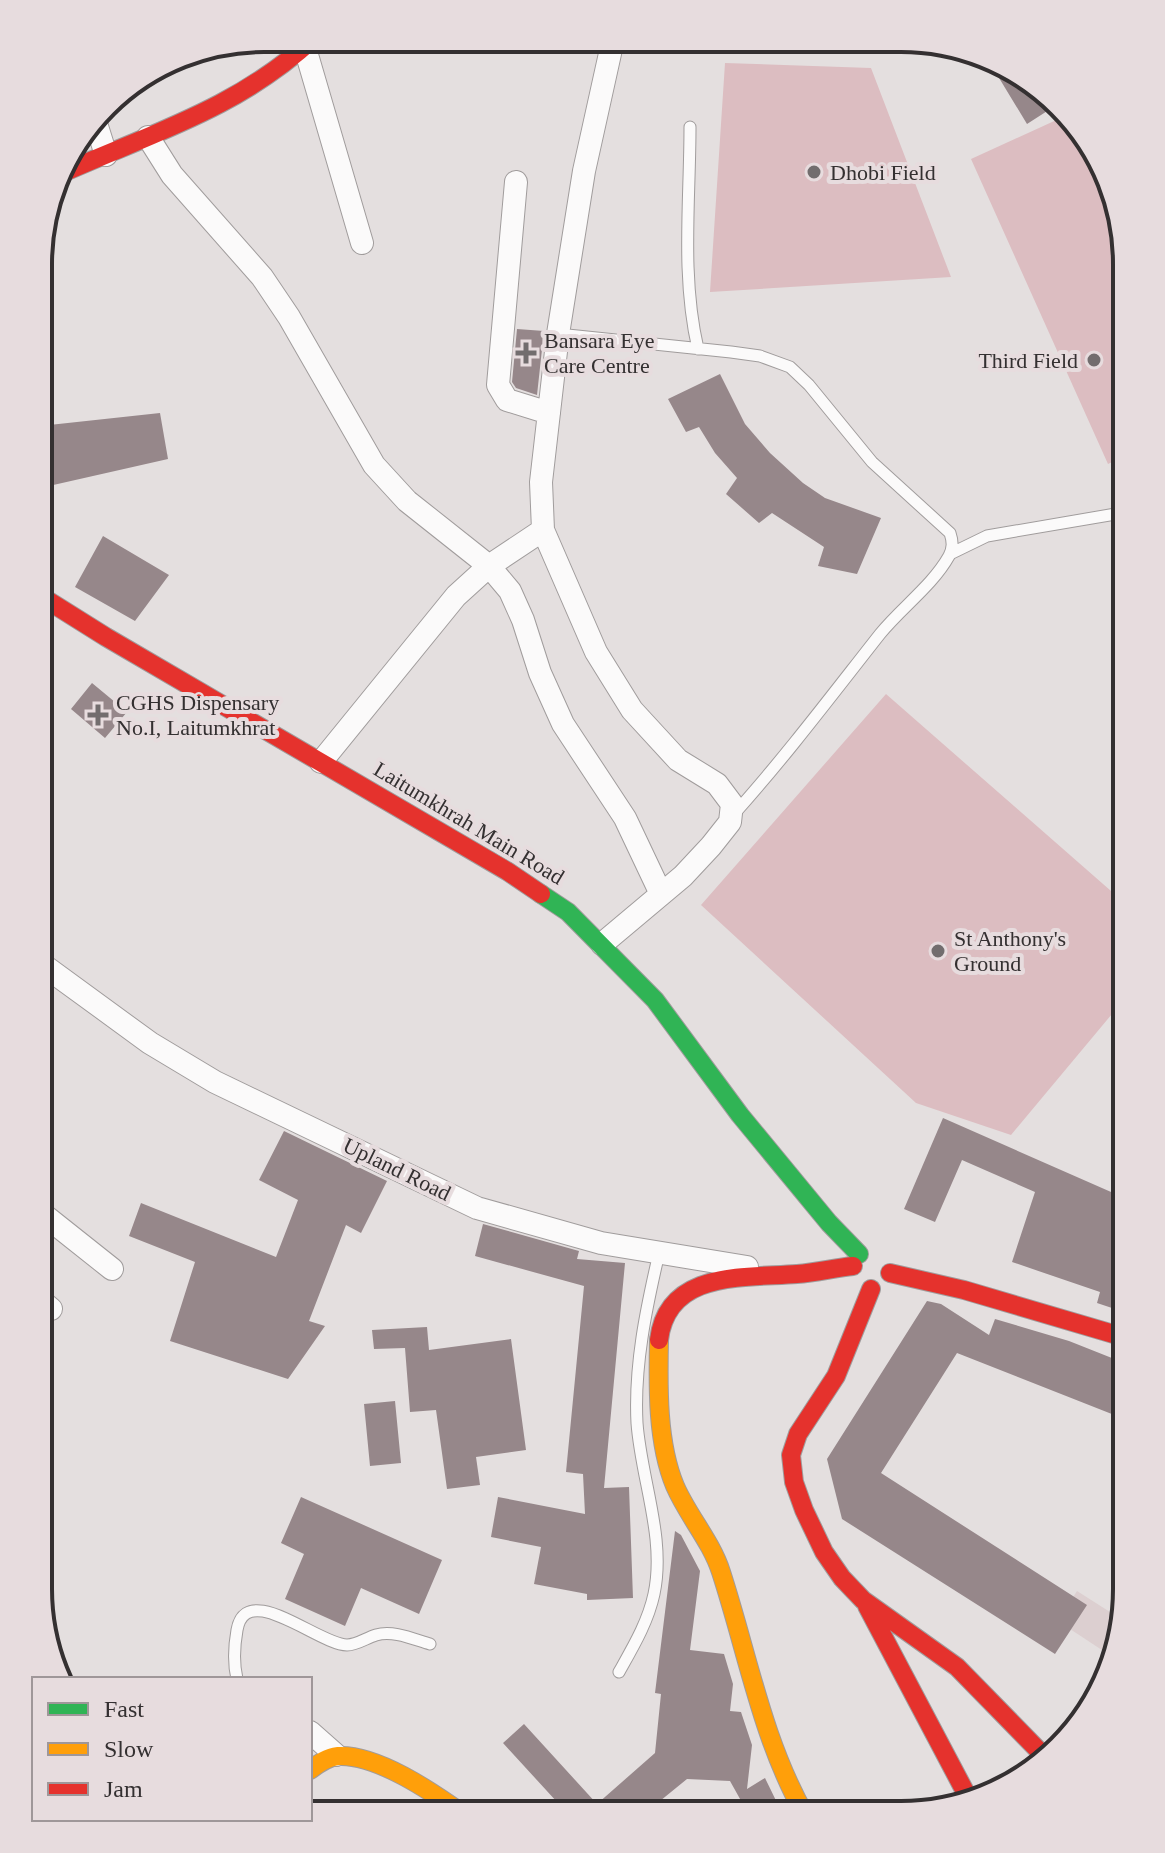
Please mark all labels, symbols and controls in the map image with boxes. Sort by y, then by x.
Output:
place label: Dhobi Field [830,160,936,185]
marker: Dhobi Field [805,163,823,181]
place label: Bansara Eye Care Centre [544,328,655,378]
marker: Bansara Eye Care Centre [515,342,537,364]
place label: Third Field [978,348,1078,373]
marker: Third Field [1085,351,1103,369]
place label: CGHS Dispensary No.I, Laitumkhrat [116,690,279,740]
marker: CGHS Dispensary No.I, Laitumkhrat [87,704,109,726]
street label: Laitumkhrah Main Road [369,756,569,890]
place label: St Anthony's Ground [954,926,1066,976]
marker: St Anthony's Ground [929,942,947,960]
street label: Upland Road [339,1132,455,1206]
legend [32,1677,312,1821]
text: Fast [104,1696,144,1722]
text: Slow [104,1736,154,1762]
text: Jam [104,1776,143,1802]

